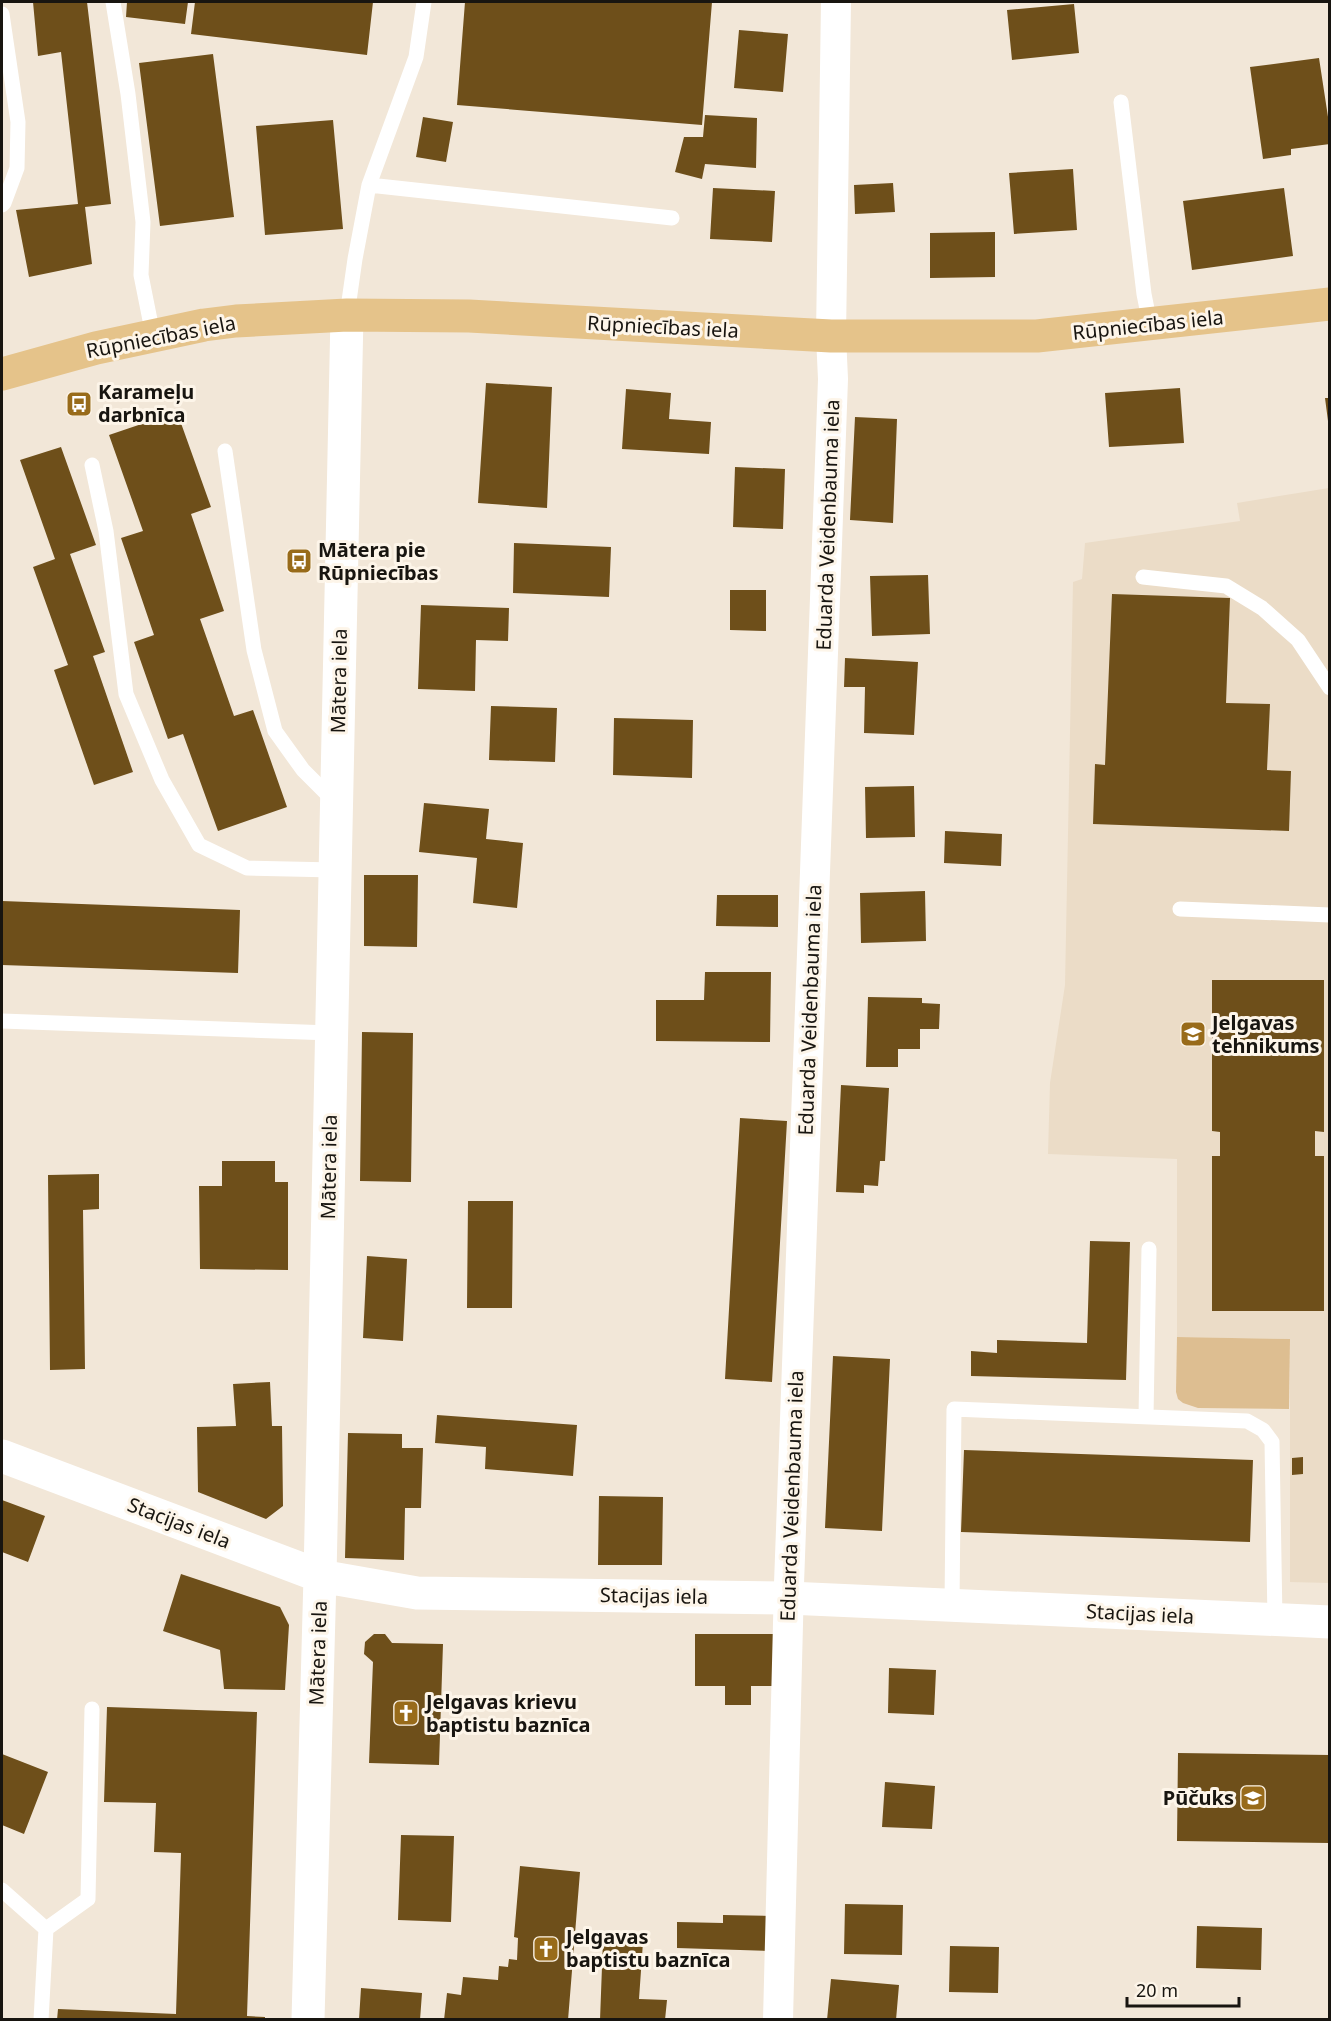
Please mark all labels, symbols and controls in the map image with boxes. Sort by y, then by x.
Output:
street label: Rūpniecības iela [1071,303,1225,346]
street label: Rūpniecības iela [84,309,238,364]
street label: Rūpniecības iela [587,309,740,344]
place label: Karameļu darbnīca [98,378,194,428]
bus stop icon: Karameļu darbnīca [64,389,94,419]
street label: Eduarda Veidenbauma iela [810,399,845,651]
place label: Mātera pie Rūpniecības [318,536,439,586]
bus stop icon: Mātera pie Rūpniecības [284,546,314,576]
street label: Mātera iela [324,628,353,734]
street label: Eduarda Veidenbauma iela [792,884,827,1136]
place label: Jelgavas tehnikums [1210,1009,1320,1059]
school or university icon: Jelgavas tehnikums [1178,1019,1208,1049]
street label: Mātera iela [314,1114,343,1220]
street label: Eduarda Veidenbauma iela [774,1370,809,1622]
street label: Stacijas iela [124,1491,235,1555]
street label: Stacijas iela [600,1581,708,1610]
street label: Stacijas iela [1085,1597,1195,1630]
street label: Mātera iela [302,1600,333,1706]
place label: Jelgavas krievu baptistu baznīca [424,1688,591,1738]
church icon: Jelgavas krievu baptistu baznīca [391,1698,421,1728]
school or university icon: Pūčuks [1238,1783,1268,1813]
place label: Pūčuks [1163,1784,1234,1811]
place label: Jelgavas baptistu baznīca [564,1923,731,1973]
church icon: Jelgavas baptistu baznīca [531,1934,561,1964]
scale bar [1127,1970,1240,2008]
text: 20 m [1136,1978,1178,2002]

